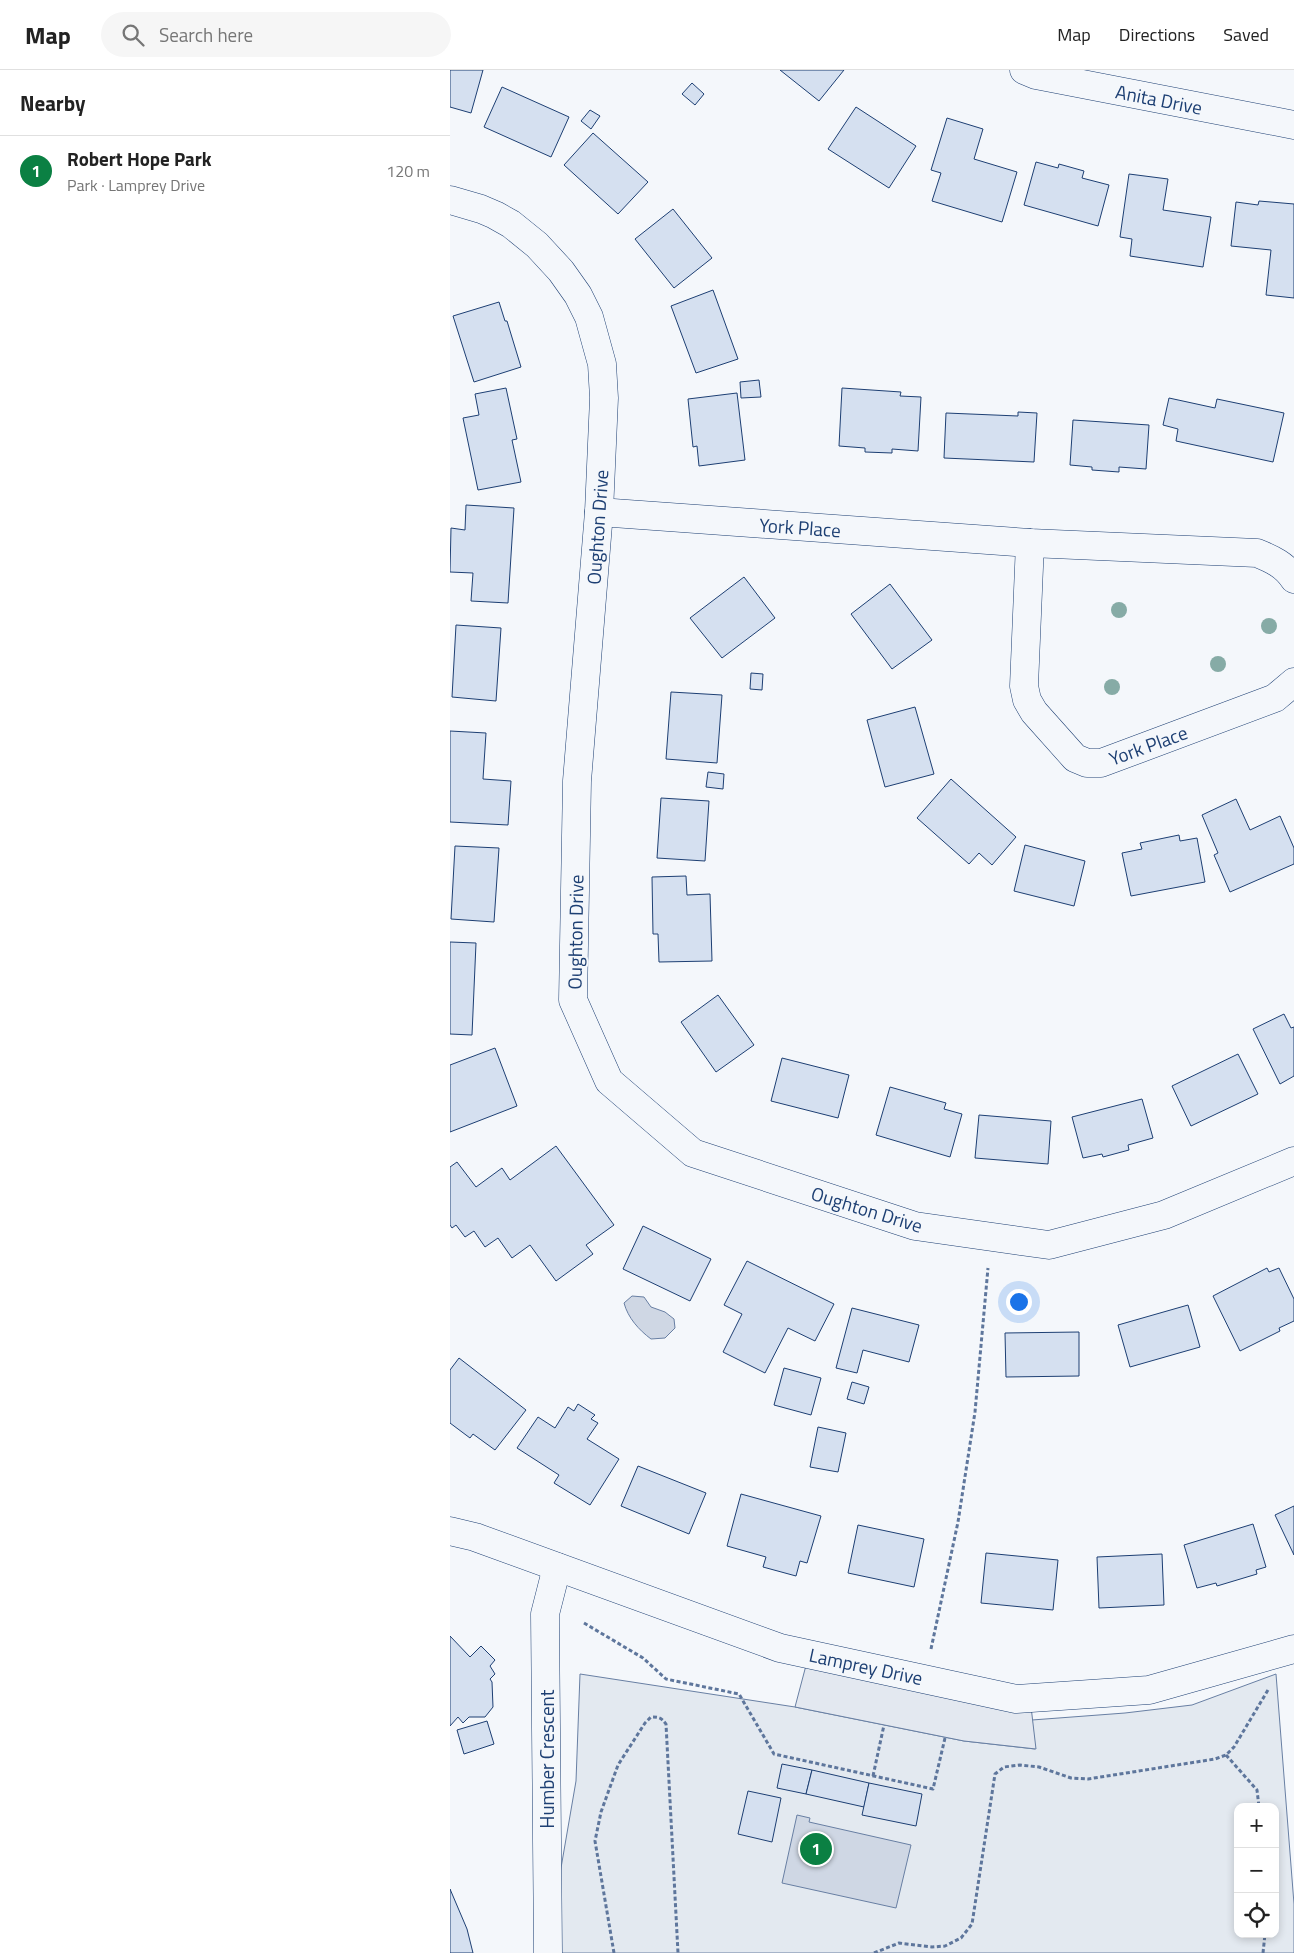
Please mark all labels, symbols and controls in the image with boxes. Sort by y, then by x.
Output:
search box [101,12,451,57]
text: Map [25,17,71,53]
text: Search here [159,20,253,49]
icon: search [119,21,147,49]
text: Map [1057,21,1091,48]
text: Directions [1119,21,1195,48]
text: Saved [1223,21,1269,48]
street label: Anita Drive [1113,76,1205,122]
text: Nearby [20,87,85,119]
text: Robert Hope Park [67,144,212,173]
text: 1 [32,159,40,183]
text: 120 m [386,159,430,183]
text: Park · Lamprey Drive [67,173,205,197]
street label: Oughton Drive [579,469,615,585]
street label: York Place [758,510,842,544]
street label: York Place [1105,717,1191,773]
street label: Oughton Drive [559,874,591,990]
street label: Oughton Drive [808,1178,926,1240]
your location [1006,1289,1032,1315]
street label: Lamprey Drive [807,1640,925,1692]
street label: Humber Crescent [532,1689,561,1828]
map controls [1234,1803,1279,1938]
button: + [1234,1803,1279,1848]
pin: 1 [800,1830,832,1868]
button: − [1234,1848,1279,1893]
button: locate [1234,1893,1279,1938]

